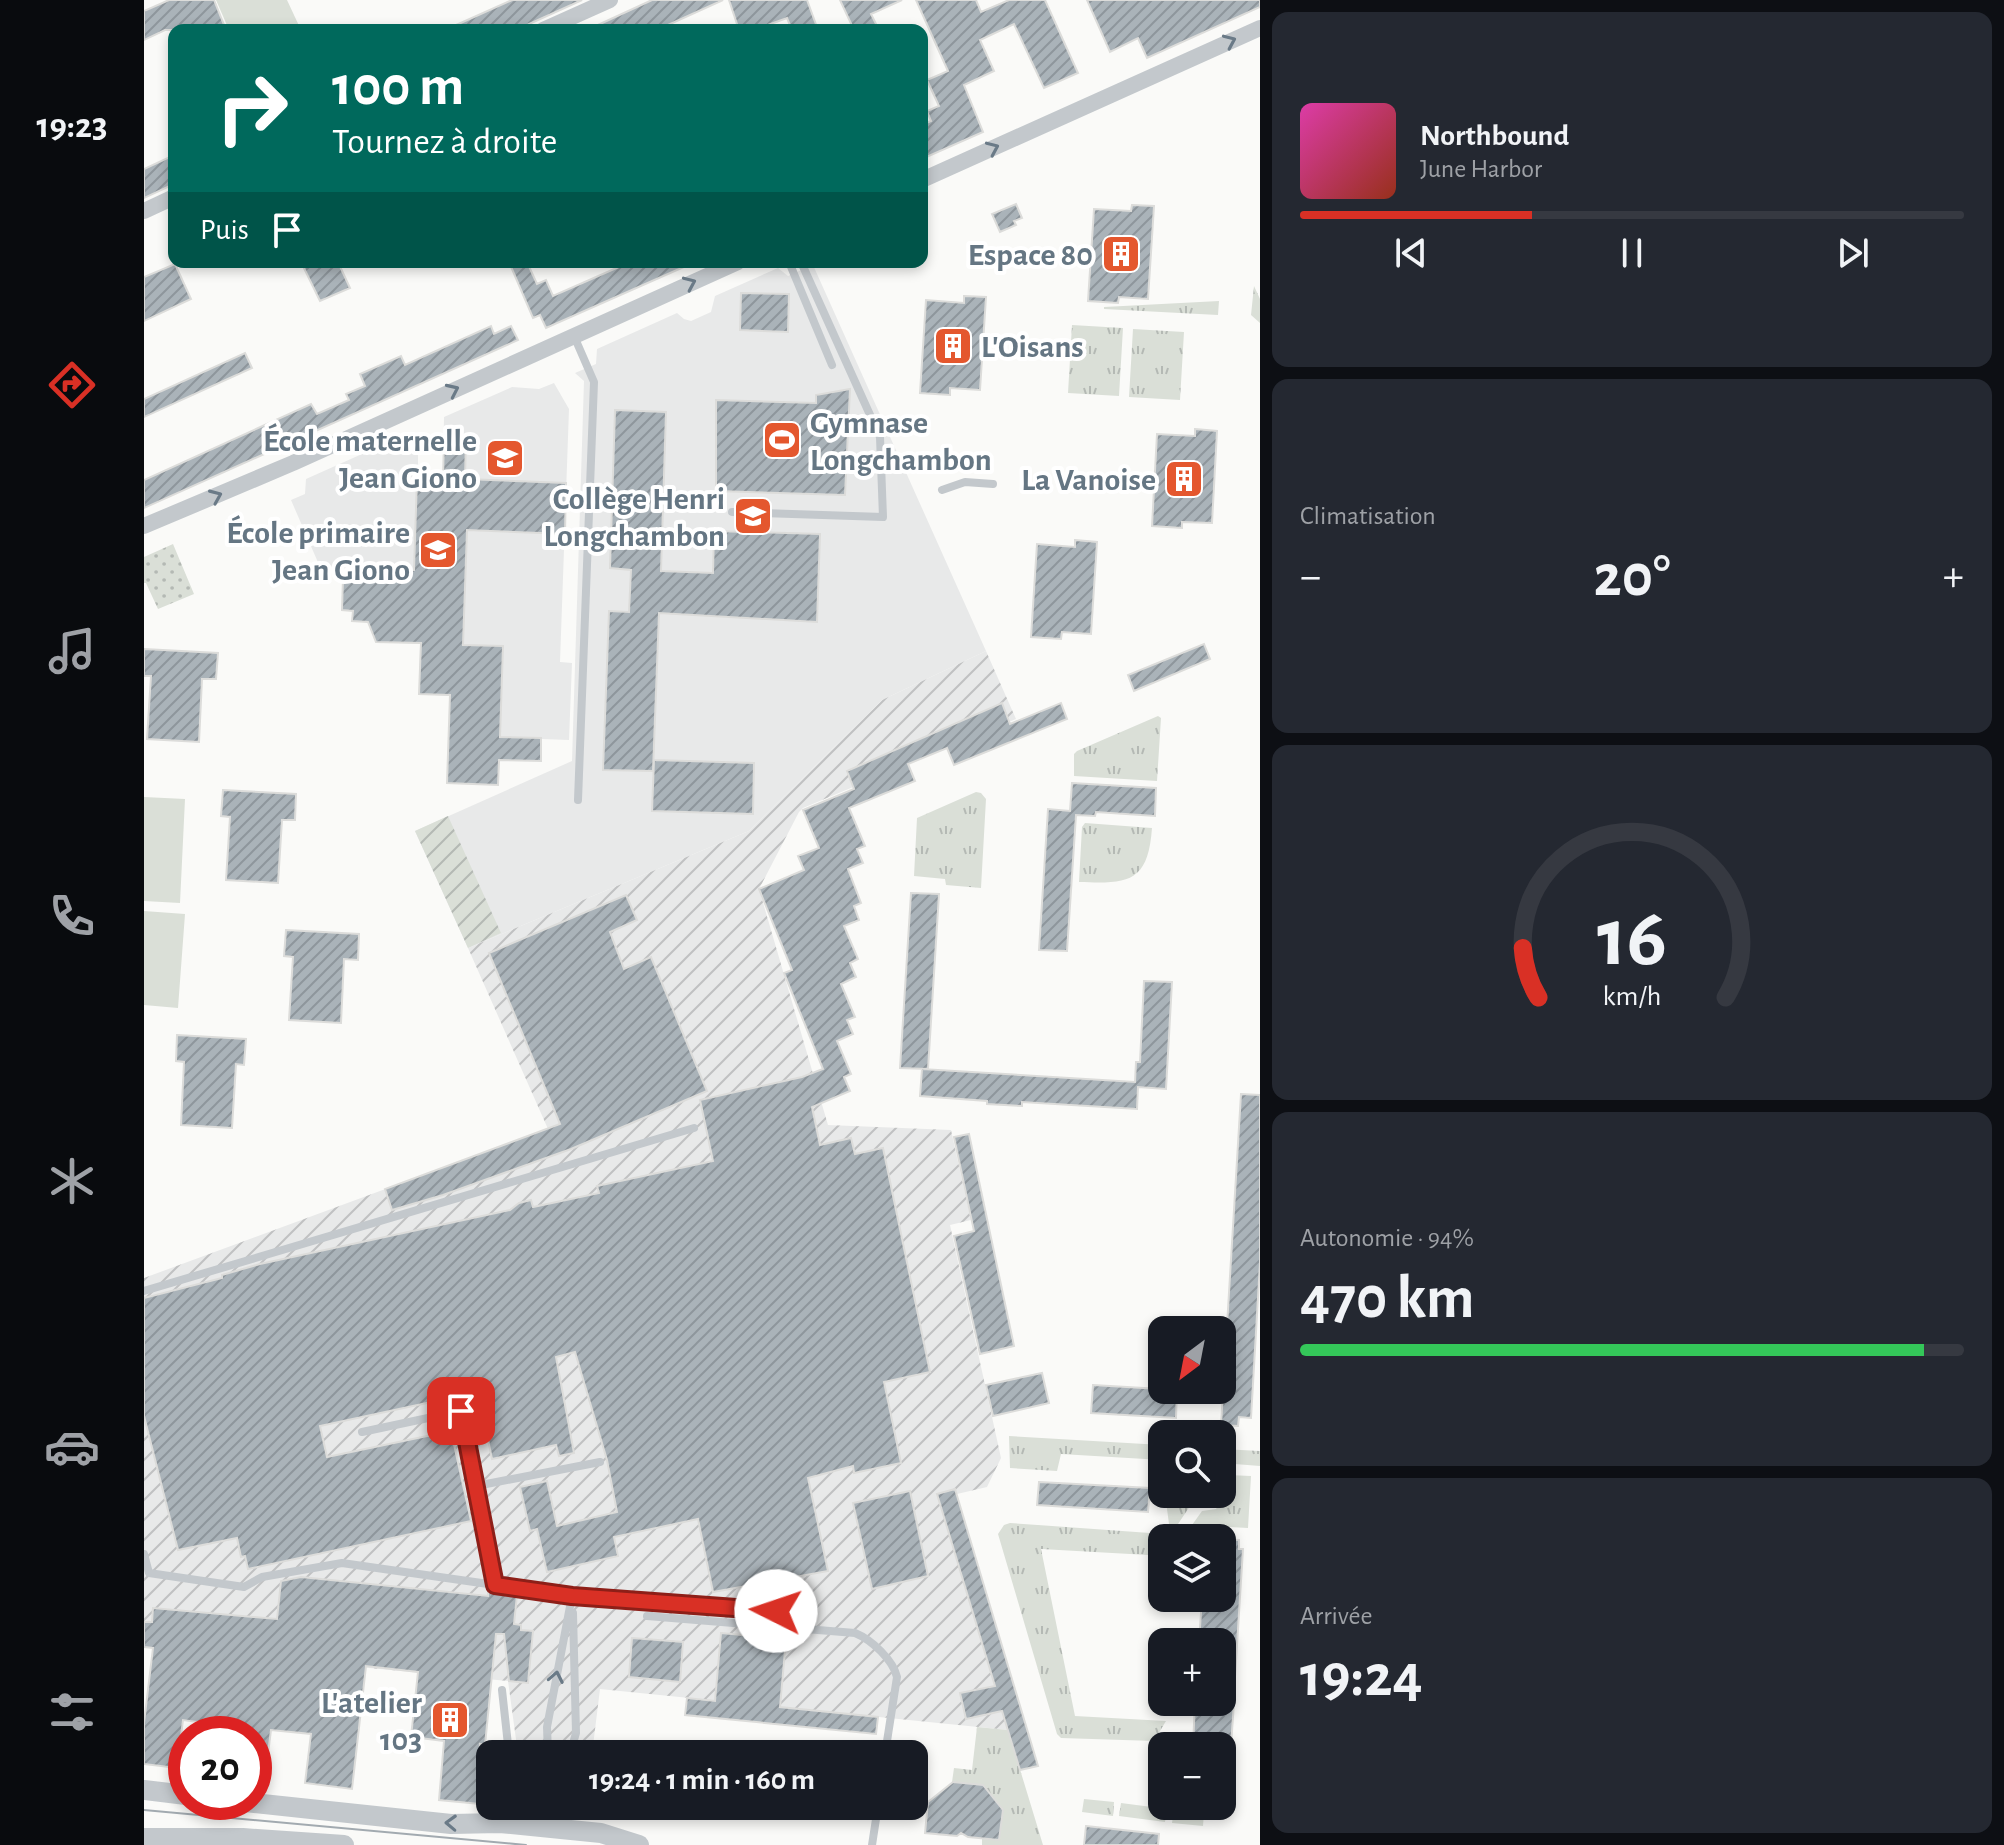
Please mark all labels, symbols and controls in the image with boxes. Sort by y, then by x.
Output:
one-way arrow [1222,35,1237,51]
icon: right [200,56,304,160]
text: 100 m [332,59,464,115]
text: 19:23 [36,108,108,144]
text: Northbound [1420,121,1569,151]
text: Tournez à droite [332,124,557,160]
one-way arrow [985,142,999,158]
text: June Harbor [1420,156,1542,182]
icon: arrive [265,208,309,252]
text: Puis [200,215,249,245]
icon: previous [1389,231,1433,275]
icon: pause [1610,231,1654,275]
icon: next [1831,231,1875,275]
building icon: Espace 80 [1100,233,1142,275]
place label: Espace 80 [968,239,1093,271]
one-way arrow [682,277,697,293]
building icon: L'Oisans [932,325,974,367]
place label: L'Oisans [981,331,1084,363]
icon: directions [44,357,100,413]
one-way arrow [445,384,459,400]
place label: Gymnase Longchambon [810,407,992,476]
sports icon: Gymnase Longchambon [761,419,803,461]
place label: École maternelle Jean Giono [263,423,477,494]
school or university icon: École maternelle Jean Giono [484,437,526,479]
building icon: La Vanoise [1163,458,1205,500]
place label: La Vanoise [1021,464,1156,496]
place label: Collège Henri Longchambon [543,483,725,552]
one-way arrow [208,489,222,505]
school or university icon: Collège Henri Longchambon [732,495,774,537]
text: Climatisation [1300,503,1436,529]
place label: École primaire Jean Giono [226,515,410,586]
school or university icon: École primaire Jean Giono [417,529,459,571]
text: 20° [1593,547,1671,607]
text: − [1300,555,1321,599]
text: + [1943,555,1964,599]
icon: music [44,623,100,679]
icon: phone [44,888,100,944]
text: 16 [1597,897,1667,981]
text: km/h [1603,983,1661,1012]
icon: climate [44,1153,100,1209]
text: Autonomie · 94% [1300,1225,1474,1251]
text: 470 km [1300,1269,1475,1329]
north arrow [1148,1316,1236,1404]
map controls [1148,1316,1236,1820]
pin [427,1377,495,1445]
icon: arrive [439,1389,483,1433]
icon: car [44,1419,100,1475]
button: search [1148,1420,1236,1508]
button: layers [1148,1524,1236,1612]
position arrow [734,1569,818,1653]
text: Arrivée [1300,1603,1372,1629]
button: + [1148,1628,1236,1716]
text: 19:24 [1300,1647,1423,1707]
one-way arrow [547,1670,564,1684]
icon: filters [44,1684,100,1740]
place label: L'atelier 103 [321,1687,422,1756]
building icon: L'atelier 103 [429,1699,471,1741]
speed limit sign: 20 [168,1716,272,1820]
button: − [1148,1732,1236,1820]
text: 19:24 · 1 min · 160 m [589,1765,815,1795]
one-way arrow [444,1815,457,1832]

